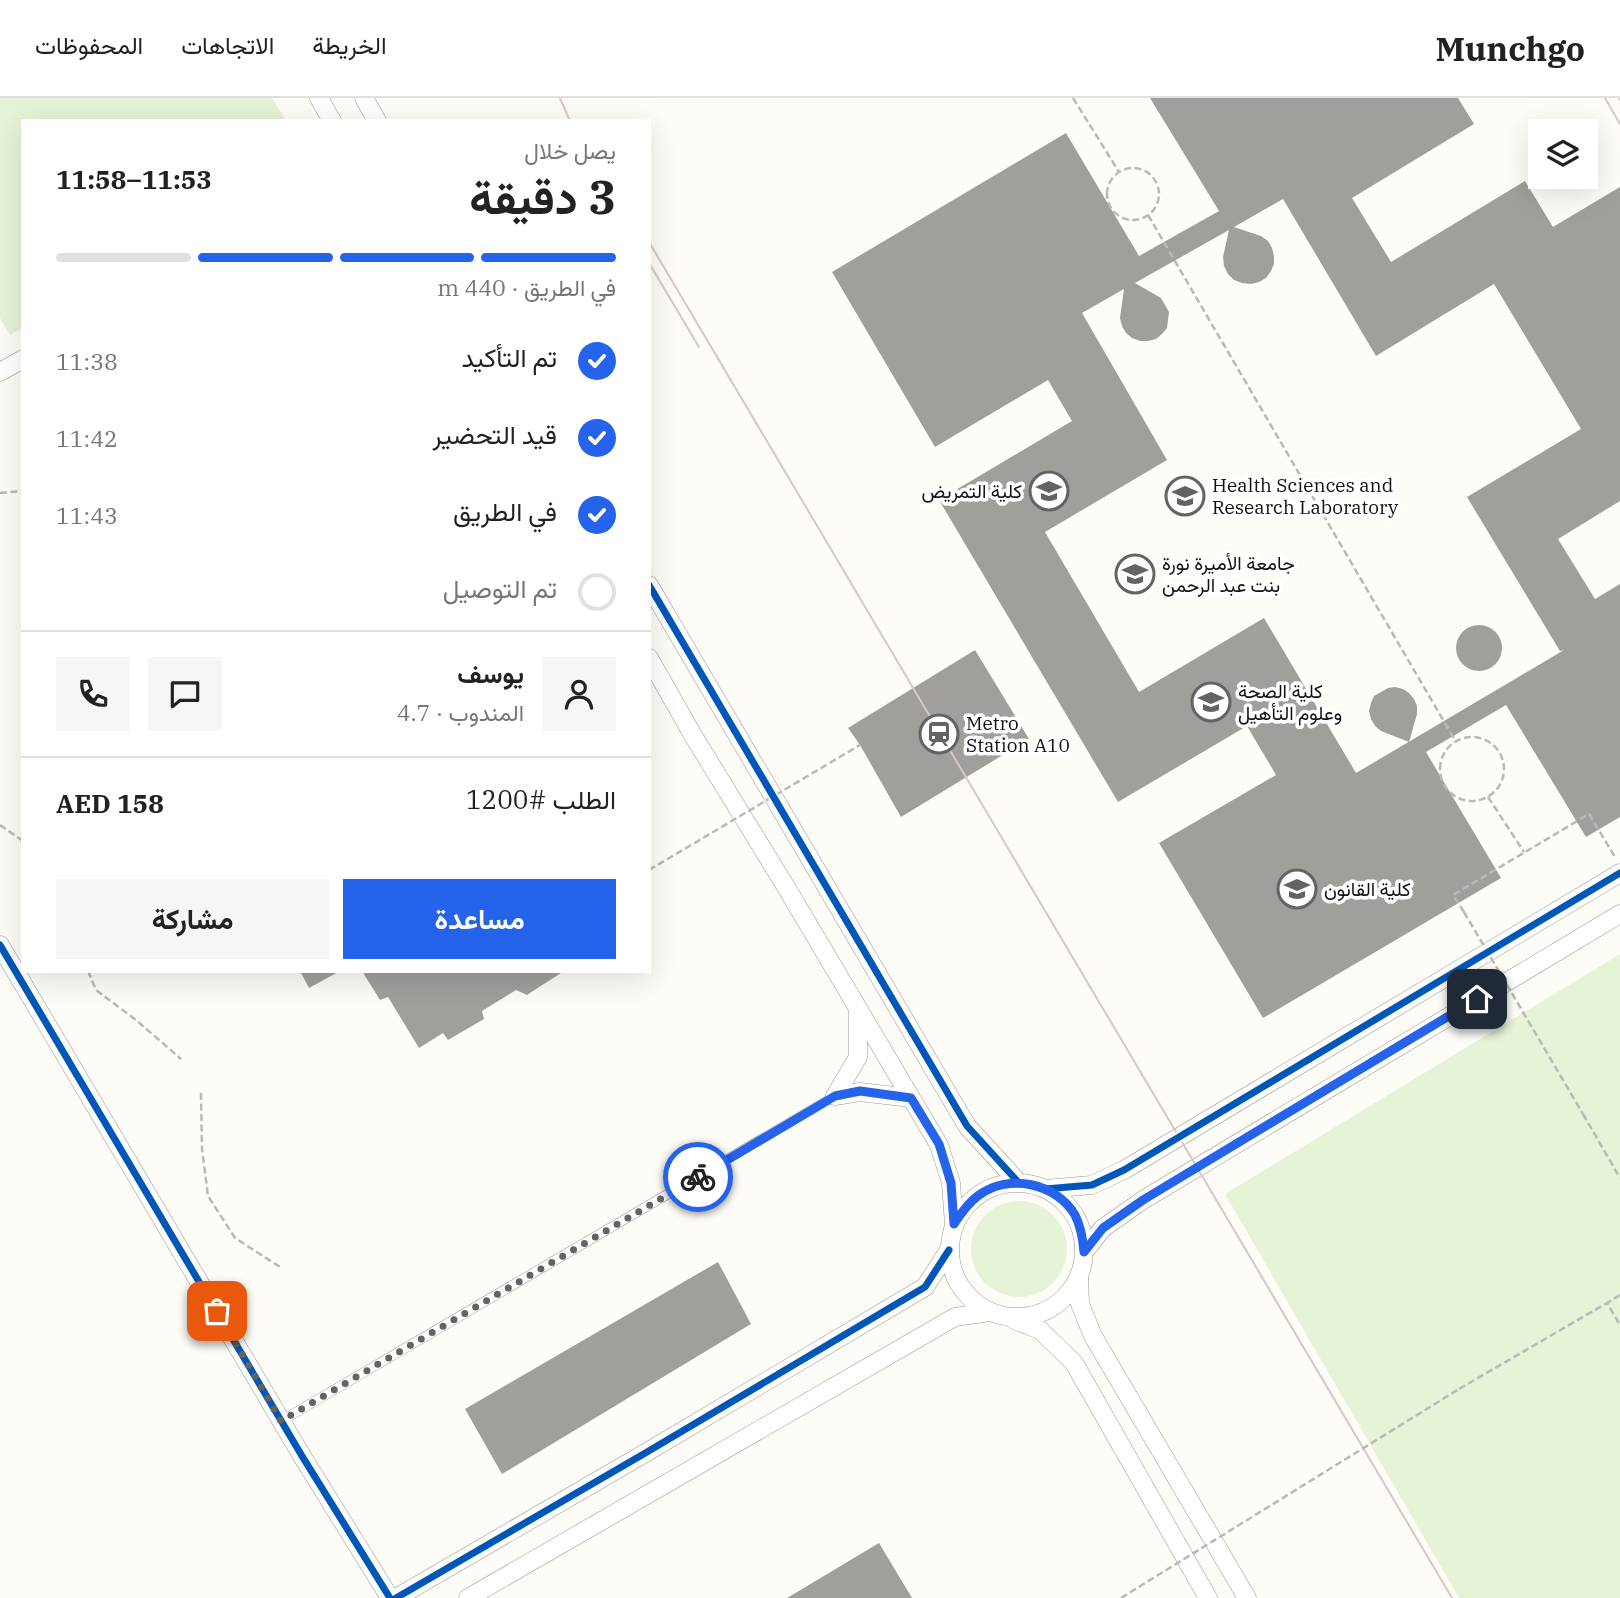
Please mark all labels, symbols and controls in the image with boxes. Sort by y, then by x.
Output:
text: Munchgo [1435,27,1585,70]
text: المحفوظات [35,29,143,61]
text: الاتجاهات [181,29,274,61]
text: الخريطة [312,29,387,61]
map controls [1528,119,1598,189]
button: layers [1528,119,1598,189]
text: يصل خلال [524,135,616,165]
text: 11:53–11:58 [56,162,212,196]
text: 3 دقيقة [469,167,616,227]
text: في الطريق · 440 m [437,272,616,302]
text: تم التأكيد [461,340,557,374]
icon: check [578,342,616,380]
text: 11:38 [56,346,118,376]
text: قيد التحضير [433,417,557,451]
icon: check [578,419,616,457]
text: 11:42 [56,423,118,453]
school or university icon: كلية التمريض [1028,470,1070,512]
place label: Health Sciences and Research Laboratory [1212,473,1399,519]
school or university icon: Health Sciences and Research Laboratory [1164,475,1206,517]
place label: كلية التمريض [921,479,1022,503]
text: في الطريق [453,494,557,528]
icon: check [578,496,616,534]
text: 11:43 [56,500,118,530]
place label: جامعة الأميرة نورة بنت عبد الرحمن [1162,551,1295,597]
school or university icon: جامعة الأميرة نورة بنت عبد الرحمن [1114,553,1156,595]
text: تم التوصيل [443,571,557,605]
text: يوسف [457,656,524,690]
button: phone [56,657,130,731]
button: chat [148,657,222,731]
button: person [542,657,616,731]
place label: كلية الصحة وعلوم التأهيل [1238,679,1342,726]
school or university icon: كلية الصحة وعلوم التأهيل [1190,681,1232,723]
text: المندوب · 4.7 [397,697,524,727]
place label: Metro Station A10 [966,711,1070,757]
station icon: Metro Station A10 [918,713,960,755]
text: الطلب #1200 [466,782,616,816]
text: AED 158 [56,786,164,820]
school or university icon: كلية القانون [1276,868,1318,910]
place label: كلية القانون [1324,877,1411,901]
button: مشاركة [56,879,329,959]
button: مساعدة [343,879,616,959]
pin [1447,969,1507,1029]
icon: home [1458,980,1496,1018]
courier [663,1142,733,1212]
icon: bike [679,1158,717,1196]
pin [187,1281,247,1341]
icon: bag [198,1292,236,1330]

